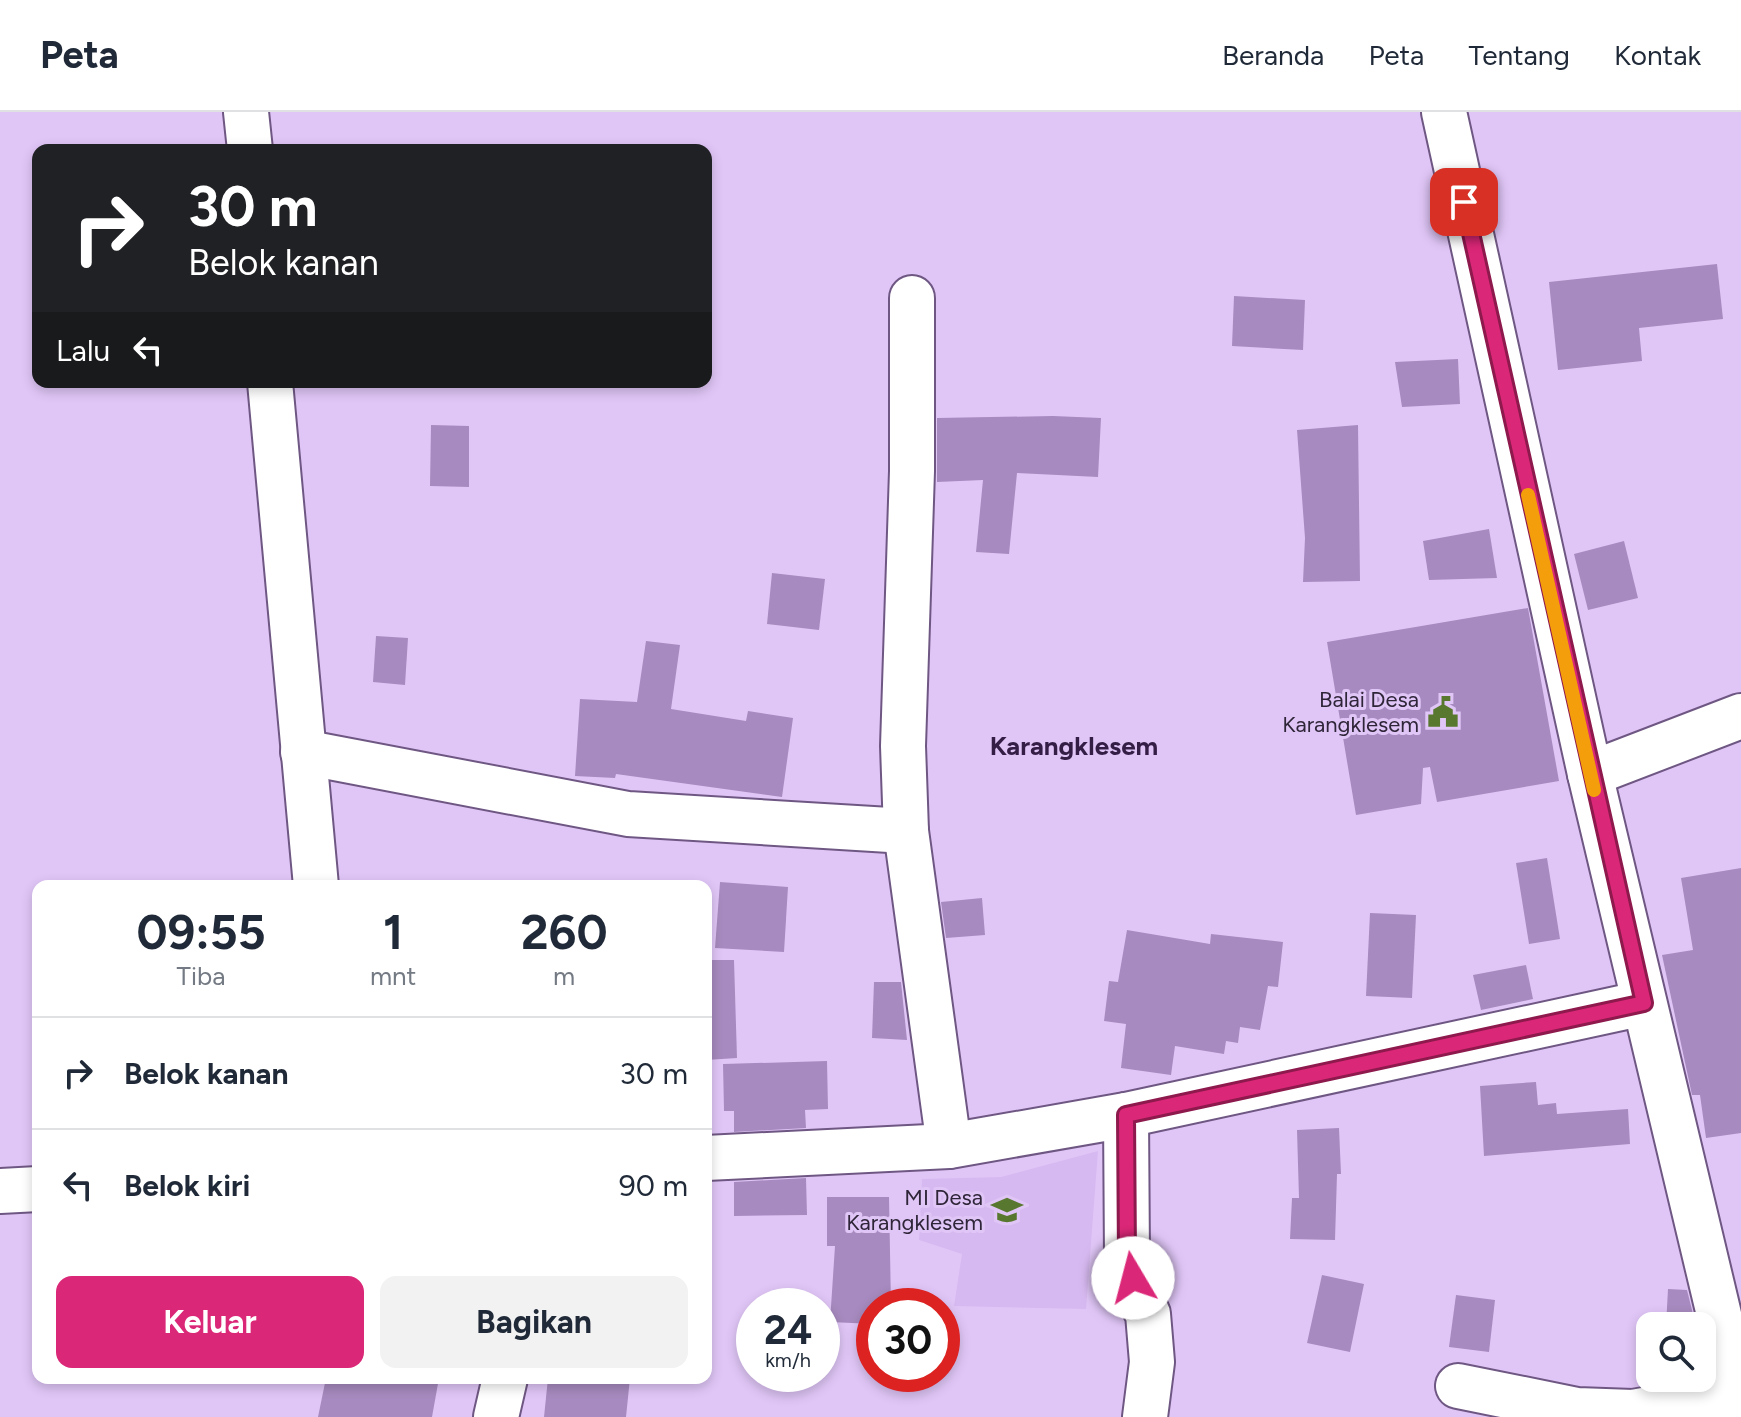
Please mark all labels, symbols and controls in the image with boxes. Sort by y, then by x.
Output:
text: Peta [40,32,119,78]
text: Beranda [1222,38,1324,72]
text: Peta [1368,38,1424,72]
text: Tentang [1468,38,1570,72]
text: Kontak [1614,38,1701,72]
pin [1430,168,1498,236]
text: 30 m [188,173,318,240]
icon: right [56,176,160,280]
icon: arrive [1442,180,1486,224]
text: Belok kanan [188,241,379,284]
icon: left [126,328,170,372]
text: Lalu [56,332,110,369]
place label: Balai Desa Karangklesem [1282,686,1419,738]
public building icon: Balai Desa Karangklesem [1426,695,1460,729]
district label: Karangklesem [990,730,1158,762]
text: 09:55 [136,903,266,961]
text: 1 [383,903,403,961]
text: 260 [521,903,608,961]
text: Tiba [177,960,225,992]
text: mnt [370,960,416,992]
text: m [553,960,575,992]
icon: right [56,1051,100,1095]
text: Belok kanan [124,1055,289,1092]
text: 30 m [620,1055,688,1092]
icon: left [56,1163,100,1207]
text: Belok kiri [124,1167,250,1204]
text: 90 m [619,1167,688,1204]
place label: MI Desa Karangklesem [846,1184,983,1236]
school or university icon: MI Desa Karangklesem [990,1193,1024,1227]
position arrow [1091,1236,1175,1320]
button: Keluar [56,1276,364,1368]
button: Bagikan [380,1276,688,1368]
speed limit sign: 30 [856,1288,960,1392]
text: 24 [764,1306,812,1354]
map controls [1636,1312,1716,1392]
button: search [1636,1312,1716,1392]
text: km/h [765,1348,811,1372]

